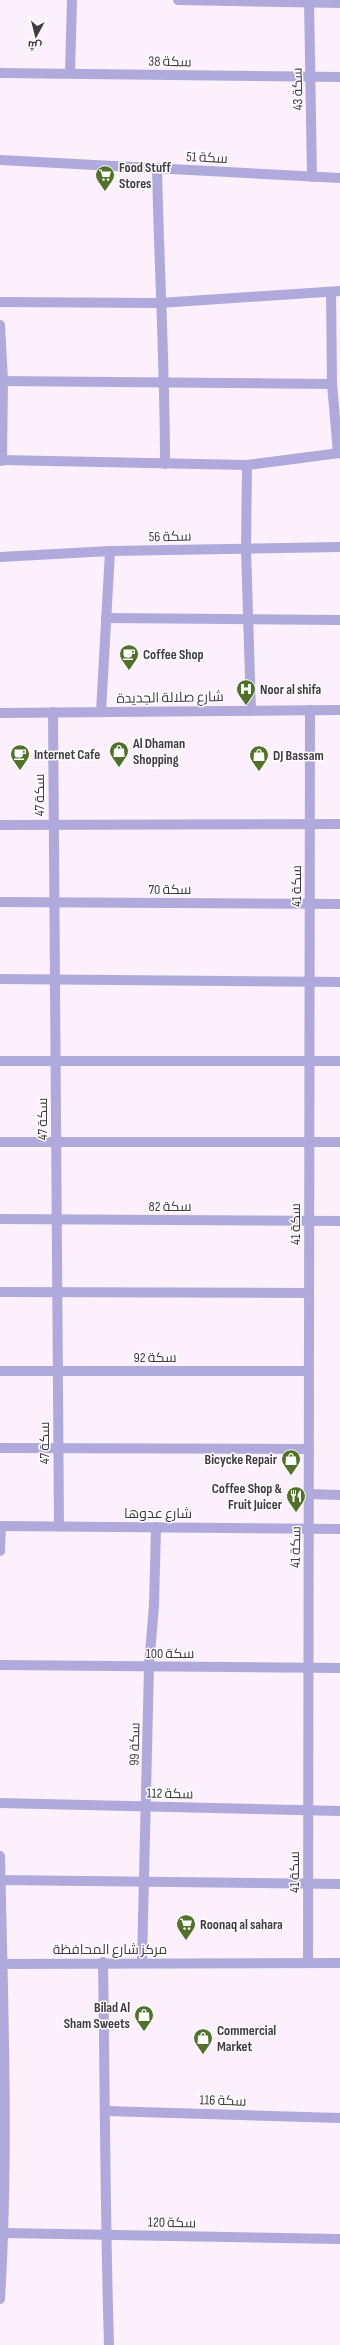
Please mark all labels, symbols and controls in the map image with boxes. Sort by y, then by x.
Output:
north arrow [16,16,56,56]
text: ش [27,38,43,53]
street label: سكة 38 [148,53,192,70]
street label: سكة 43 [289,67,306,111]
street label: سكة 51 [186,148,228,167]
place label: Food Stuff Stores [119,159,171,192]
supermarket icon: Food Stuff Stores [94,164,116,192]
street label: سكة 56 [148,528,192,545]
cafe icon: Coffee Shop [118,643,140,671]
place label: Coffee Shop [143,646,204,663]
hospital icon: Noor al shifa [235,678,257,706]
place label: Noor al shifa [260,681,322,698]
street label: شارع صلالة الجديدة [116,688,224,707]
place label: Al Dhaman Shopping [132,735,185,768]
shop icon: Al Dhaman Shopping [108,740,130,768]
cafe icon: Internet Cafe [9,743,31,771]
shop icon: DJ Bassam [248,744,270,772]
place label: Internet Cafe [34,746,100,763]
place label: DJ Bassam [273,747,324,764]
street label: سكة 47 [31,774,48,816]
street label: سكة 41 [288,865,305,907]
street label: سكة 70 [149,881,191,898]
street label: سكة 47 [34,1098,51,1140]
street label: سكة 82 [148,1198,192,1215]
street label: سكة 41 [287,1203,304,1245]
street label: سكة 92 [133,1349,177,1366]
street label: سكة 47 [36,1422,53,1464]
shop icon: Bicycke Repair [280,1448,302,1476]
place label: Bicycke Repair [205,1451,278,1468]
place label: Coffee Shop & Fruit Juicer [212,1480,283,1513]
restaurant icon: Coffee Shop & Fruit Juicer [285,1485,307,1513]
street label: شارع عدوها [124,1505,192,1522]
street label: سكة 41 [287,1526,304,1568]
street label: سكة 100 [146,1645,194,1662]
street label: سكة 99 [126,1722,143,1766]
street label: سكة 112 [146,1785,194,1802]
street label: سكة 41 [286,1851,303,1893]
supermarket icon: Roonaq al sahara [175,1913,197,1941]
place label: Roonaq al sahara [200,1916,283,1933]
street label: مركز شارع المحافظة [53,1941,167,1958]
place label: Bilad Al Sham Sweets [64,1999,130,2032]
shop icon: Bilad Al Sham Sweets [133,2004,155,2032]
place label: Commercial Market [217,2022,276,2055]
shop icon: Commercial Market [192,2027,214,2055]
street label: سكة 116 [199,2091,247,2110]
street label: سكة 120 [148,2214,196,2231]

